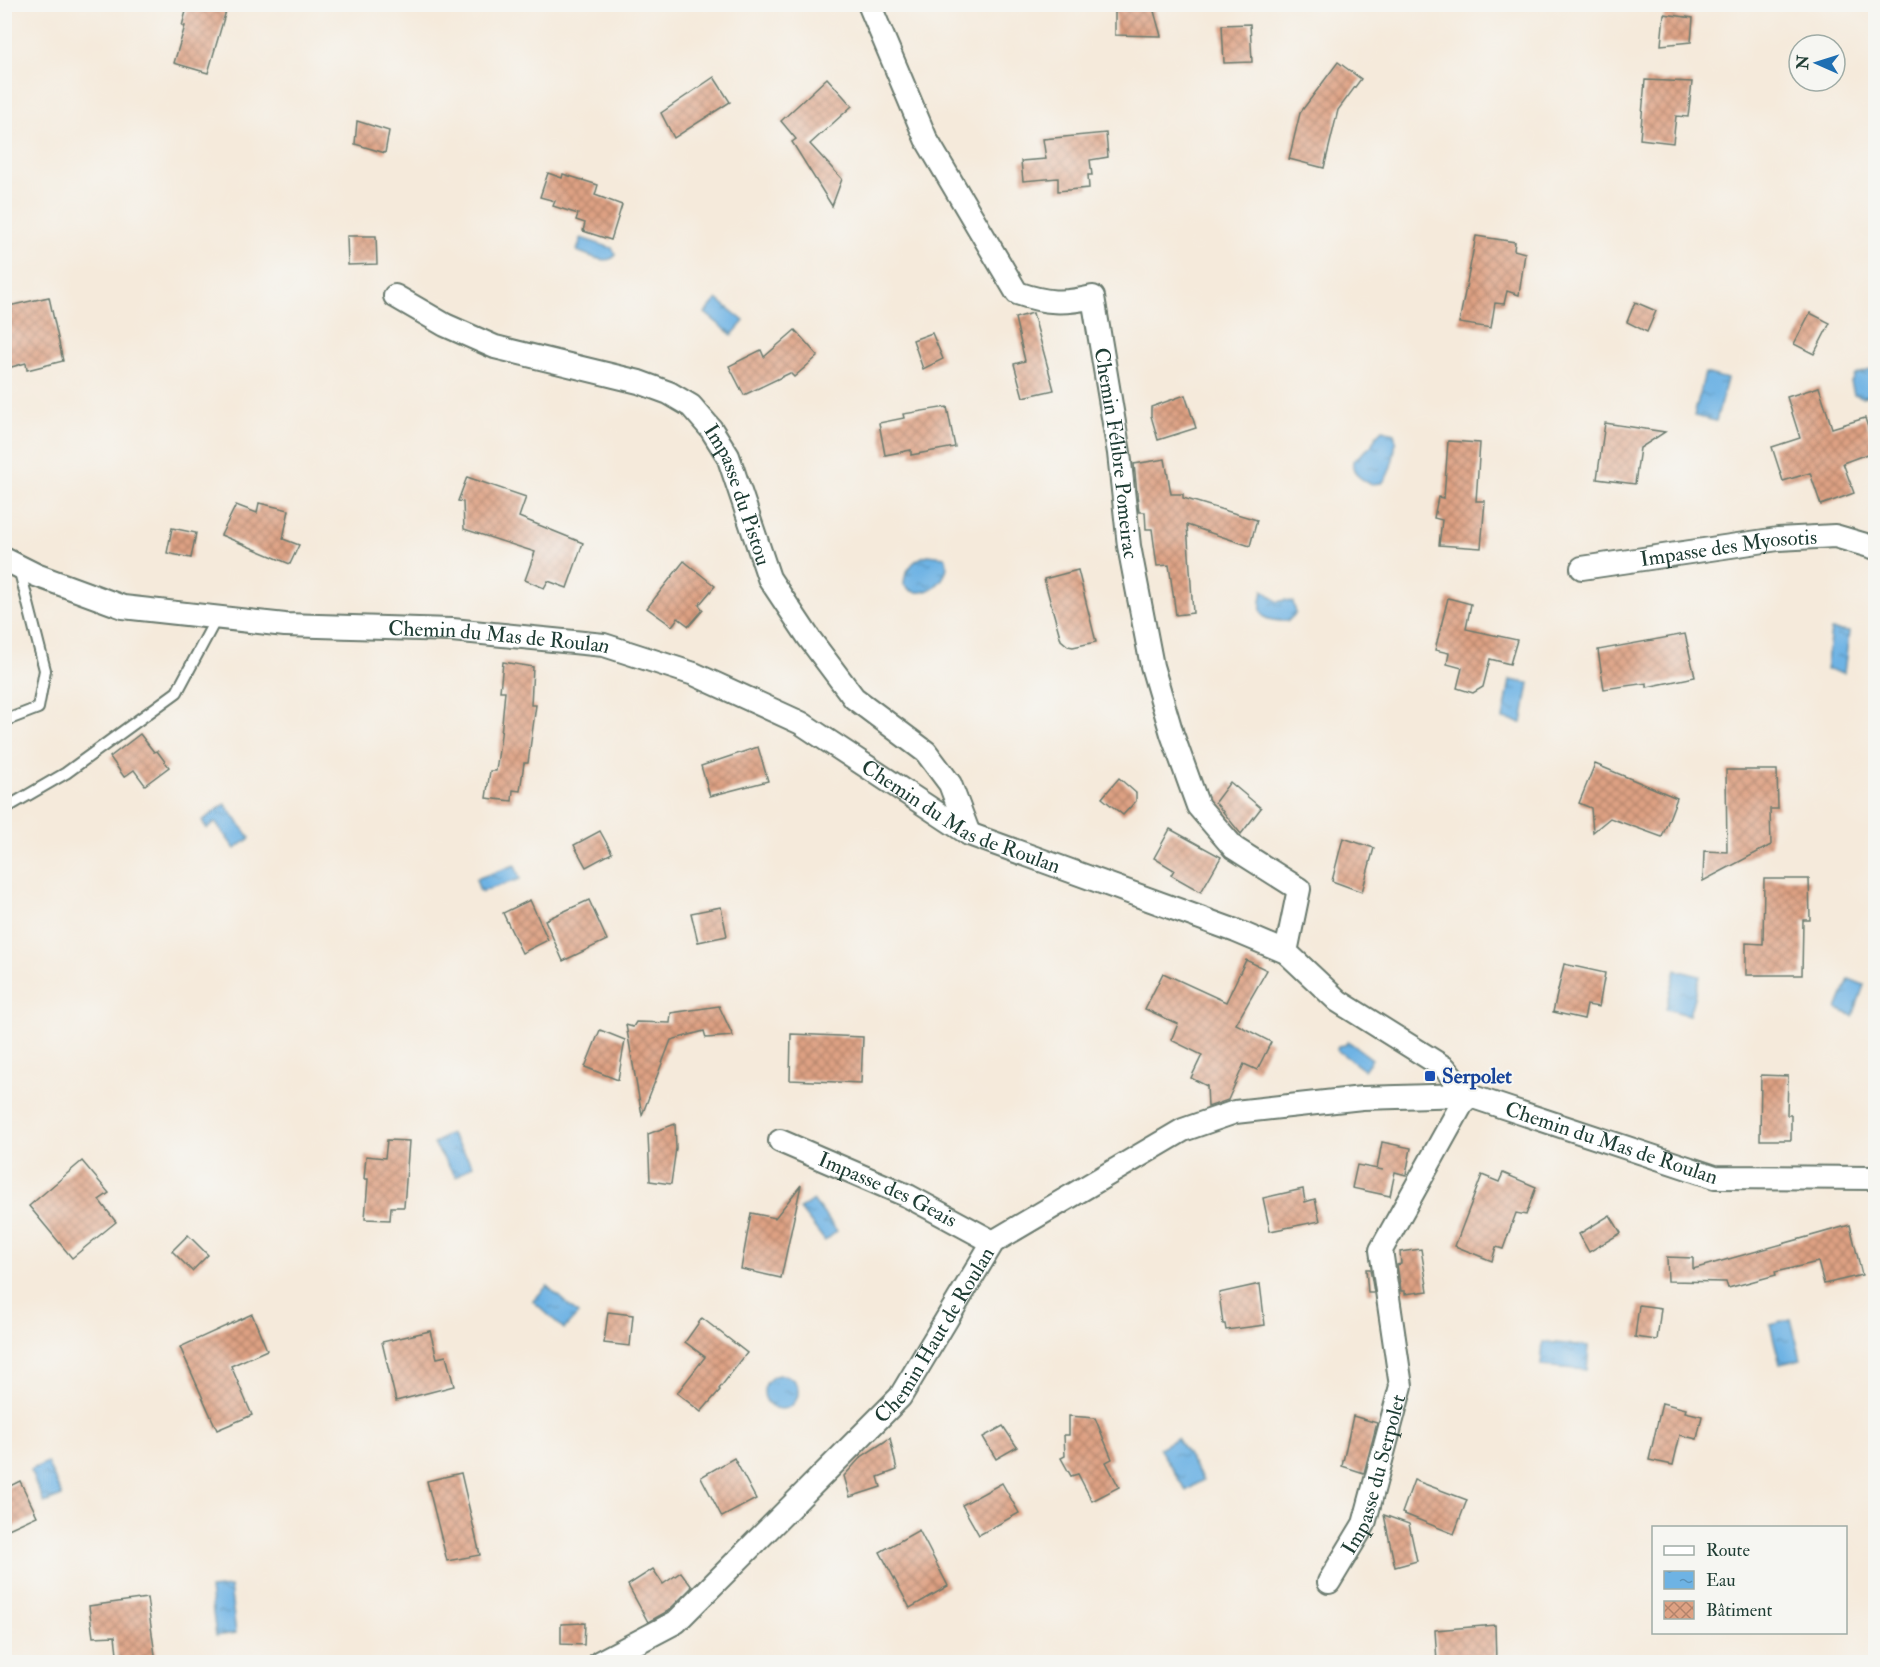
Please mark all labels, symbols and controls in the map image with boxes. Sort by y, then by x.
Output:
north arrow [1787,33,1847,93]
text: N [1793,54,1813,71]
street label: Chemin Félibre Pomeirac [1088,346,1145,562]
street label: Impasse du Pistou [698,419,777,569]
street label: Impasse des Myosotis [1638,523,1818,573]
street label: Chemin du Mas de Roulan [388,615,614,660]
street label: Chemin du Mas de Roulan [856,753,1064,880]
place label: Serpolet [1442,1063,1512,1090]
marker: Serpolet [1423,1069,1437,1083]
street label: Chemin du Mas de Roulan [1502,1095,1722,1191]
street label: Impasse des Geais [814,1146,962,1233]
street label: Chemin Haut de Roulan [868,1242,1001,1429]
street label: Impasse du Serpolet [1335,1391,1412,1559]
legend [1652,1526,1847,1634]
text: Route [1706,1539,1750,1562]
text: Eau [1706,1569,1736,1592]
text: Bâtiment [1706,1599,1772,1622]

